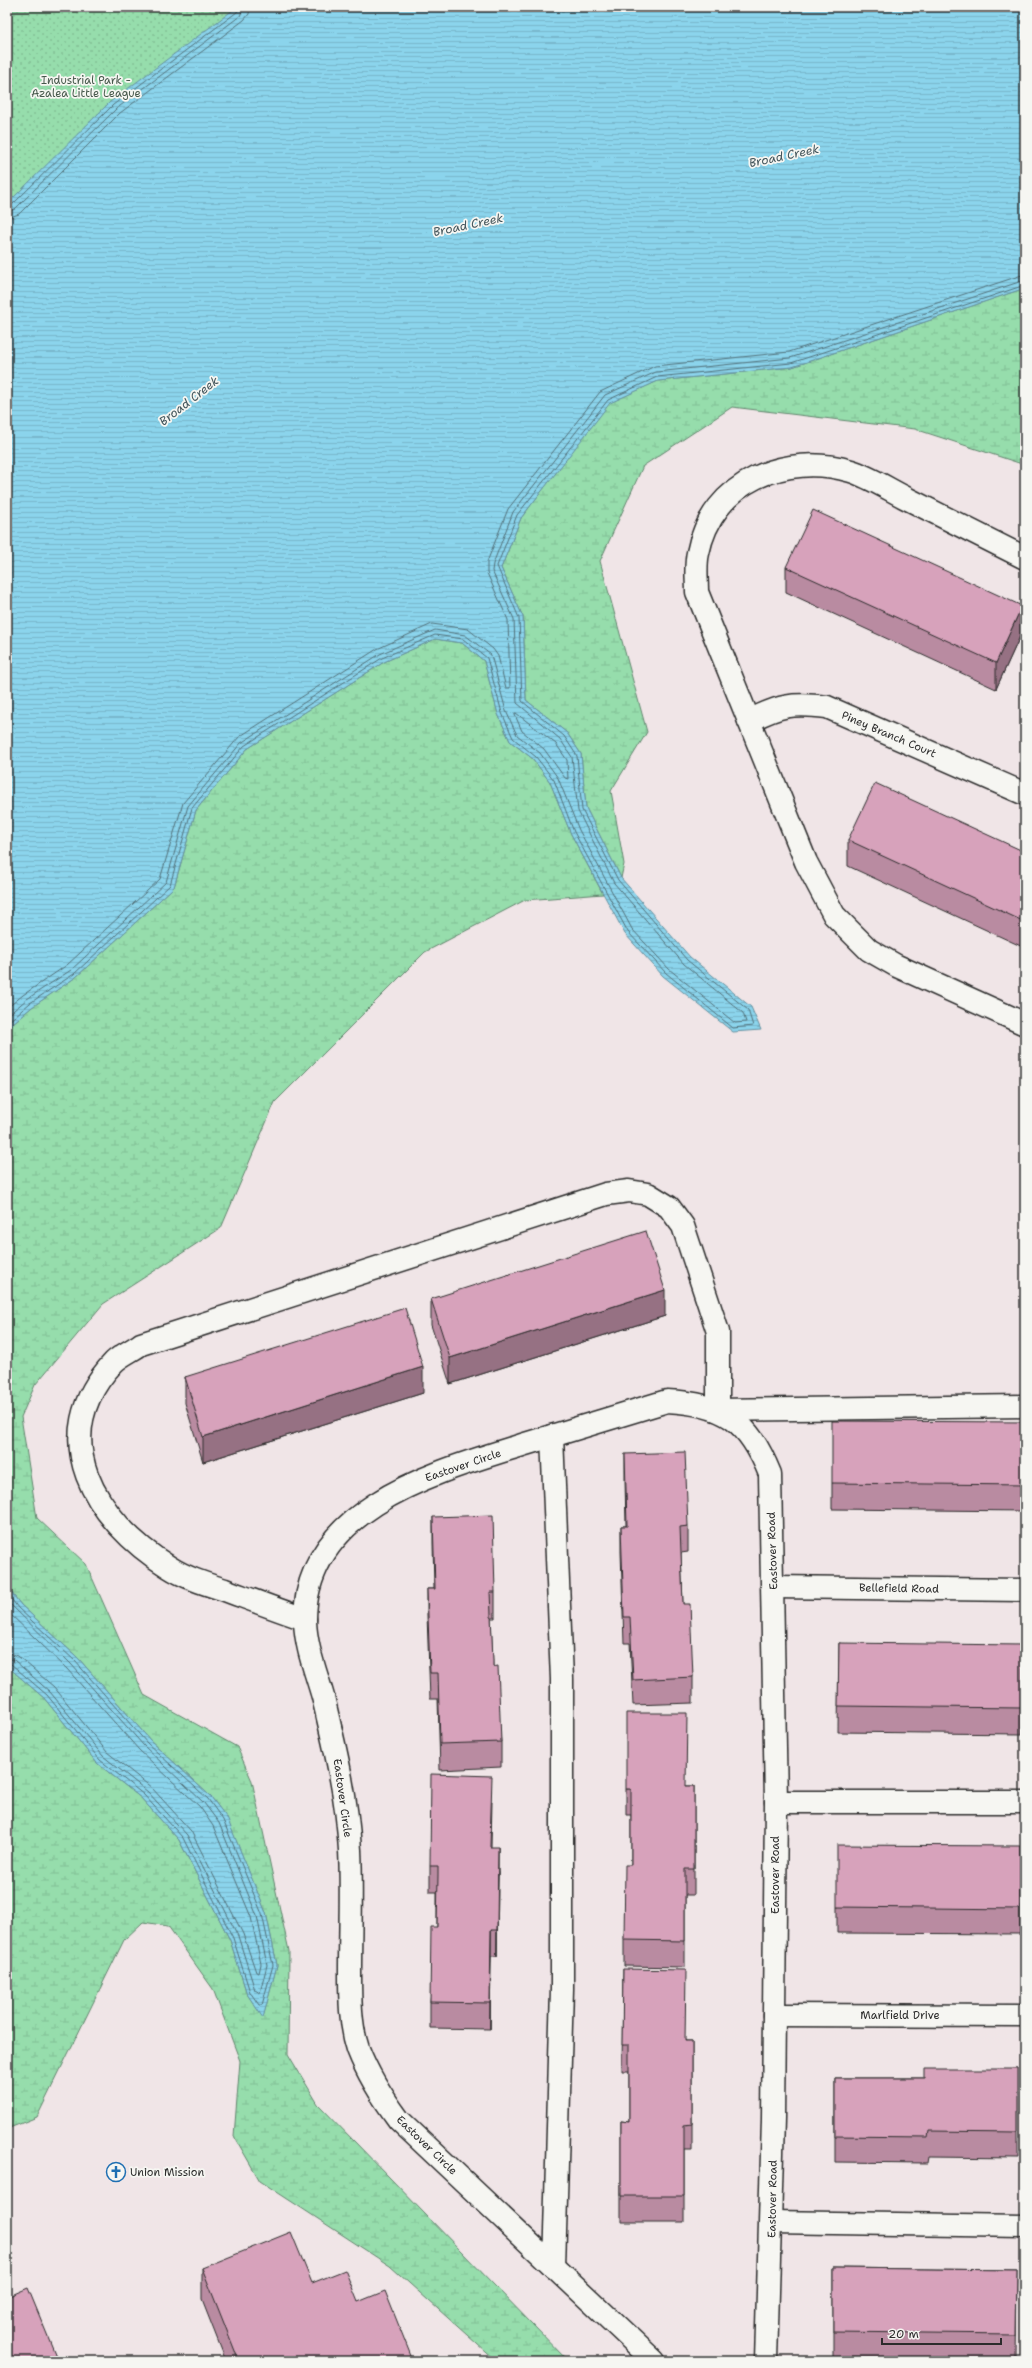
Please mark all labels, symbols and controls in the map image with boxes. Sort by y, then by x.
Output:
park label: Industrial Park - Azalea Little League [31,73,141,101]
water label: Broad Creek [747,141,821,171]
water label: Broad Creek [431,210,505,240]
water label: Broad Creek [156,373,222,429]
street label: Piney Branch Court [839,708,939,761]
street label: Eastover Circle [423,1445,503,1485]
street label: Eastover Road [764,1512,781,1590]
street label: Bellefield Road [859,1580,939,1597]
street label: Eastover Circle [330,1758,355,1838]
street label: Eastover Road [768,1836,783,1914]
street label: Marlfield Drive [860,2008,940,2023]
street label: Eastover Circle [393,2112,460,2178]
street label: Eastover Road [764,2160,781,2238]
church icon: Union Mission [105,2161,127,2183]
place label: Union Mission [130,2165,204,2180]
scale bar [882,2320,1001,2346]
text: 20 m [888,2326,919,2342]

